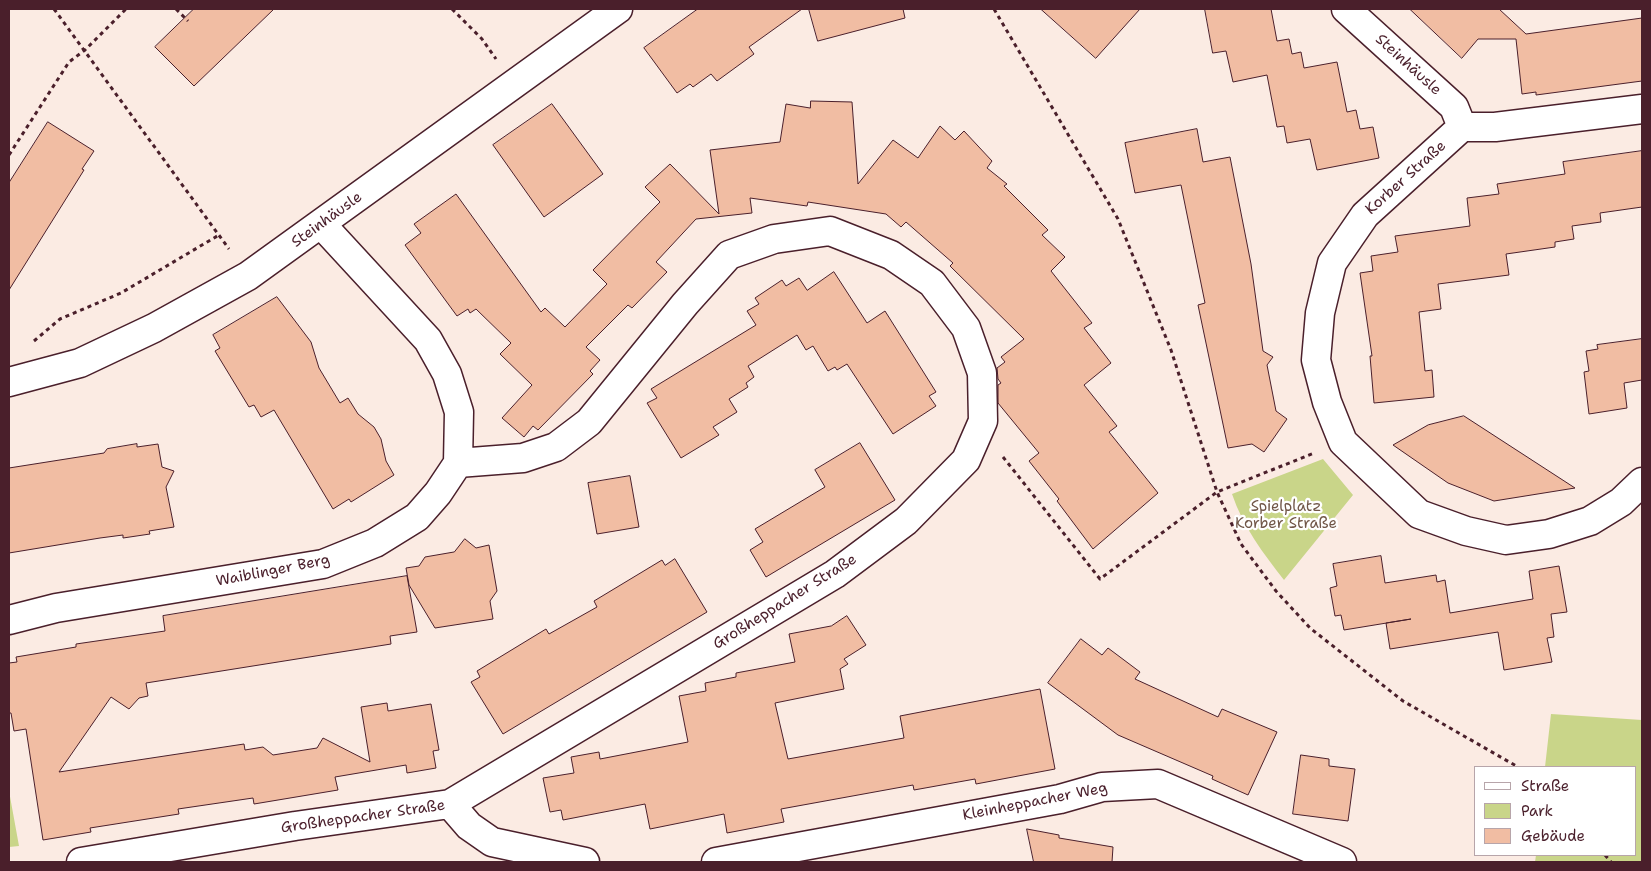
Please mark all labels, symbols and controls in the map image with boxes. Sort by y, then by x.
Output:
street label: Steinhäusle [1371,31,1445,99]
street label: Korber Straße [1362,137,1450,219]
street label: Steinhäusle [288,188,366,252]
park label: Spielplatz Korber Straße [1235,498,1337,533]
street label: Großheppacher Straße [710,550,860,654]
street label: Waiblinger Berg [215,551,331,591]
legend [1474,766,1636,856]
text: Straße [1521,776,1569,796]
street label: Kleinheppacher Weg [961,779,1109,825]
street label: Großheppacher Straße [280,797,446,837]
text: Park [1521,801,1553,821]
text: Gebäude [1521,826,1585,846]

